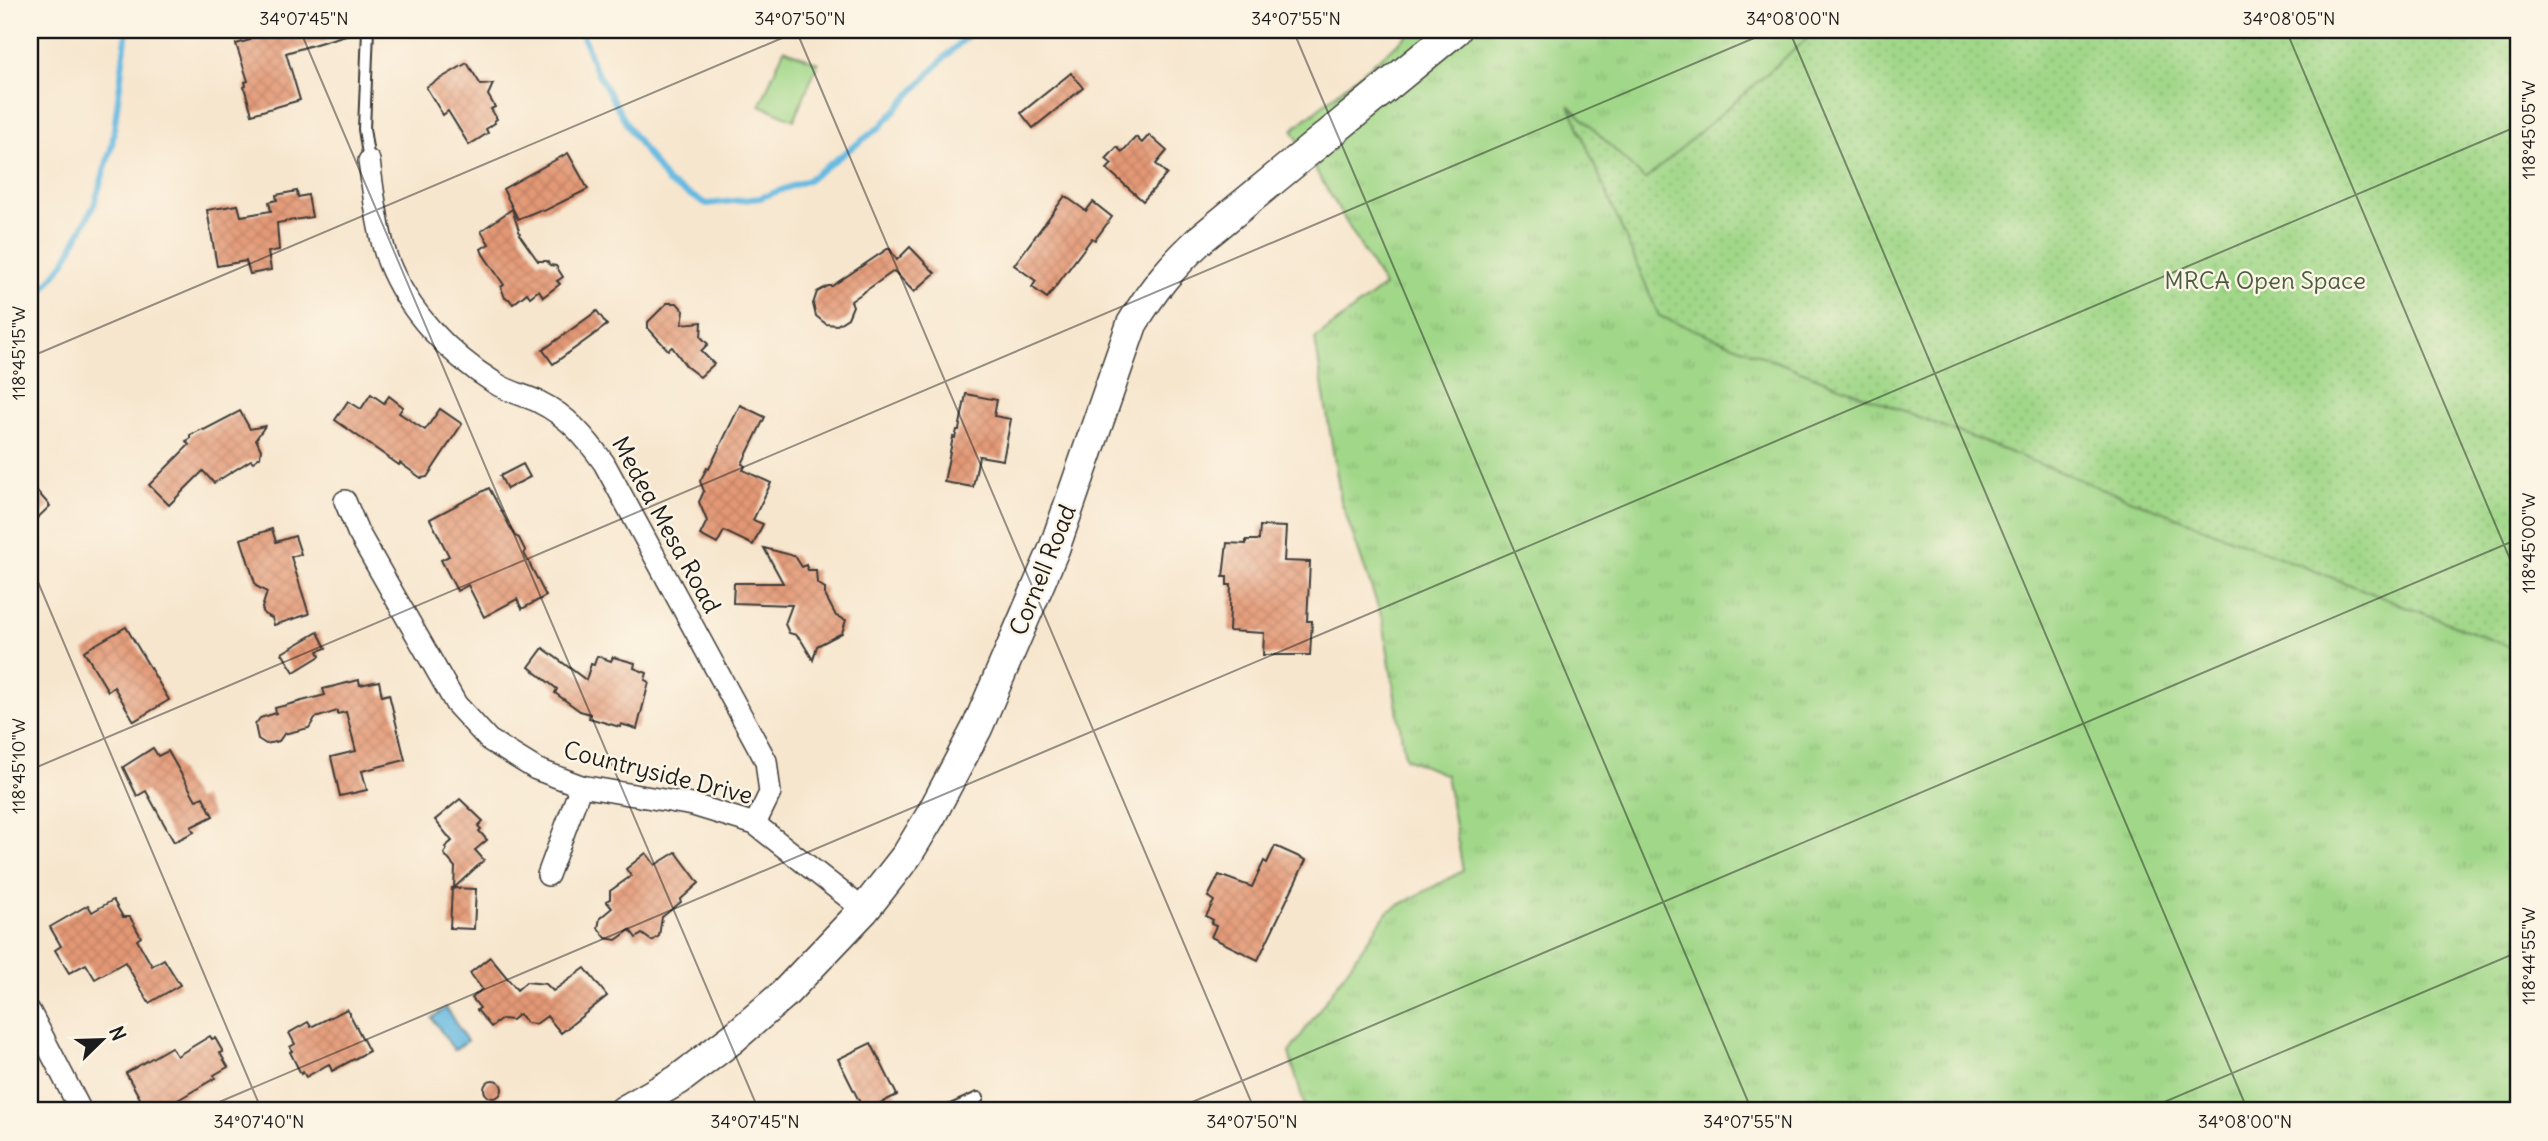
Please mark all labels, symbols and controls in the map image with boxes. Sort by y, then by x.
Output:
text: 34°07'45"N [259,7,349,30]
text: 34°07'50"N [754,7,846,30]
text: 34°07'55"N [1251,7,1341,30]
text: 34°08'00"N [1746,7,1840,30]
text: 34°08'05"N [2242,7,2336,30]
text: 118°45'05"W [2517,80,2540,180]
park label: MRCA Open Space [2164,265,2366,295]
text: 118°45'15"W [7,306,30,400]
street label: Medea Mesa Road [606,431,728,618]
text: 118°45'00"W [2517,493,2540,593]
street label: Cornell Road [1002,500,1082,639]
text: 118°45'10"W [7,718,30,814]
street label: Countryside Drive [561,734,756,810]
text: 118°44'55"W [2517,907,2540,1005]
north arrow [66,1004,136,1074]
text: N [104,1023,131,1044]
text: 34°07'40"N [214,1110,304,1133]
text: 34°07'45"N [710,1110,800,1133]
text: 34°07'50"N [1206,1110,1298,1133]
text: 34°07'55"N [1703,1110,1793,1133]
text: 34°08'00"N [2198,1110,2292,1133]

